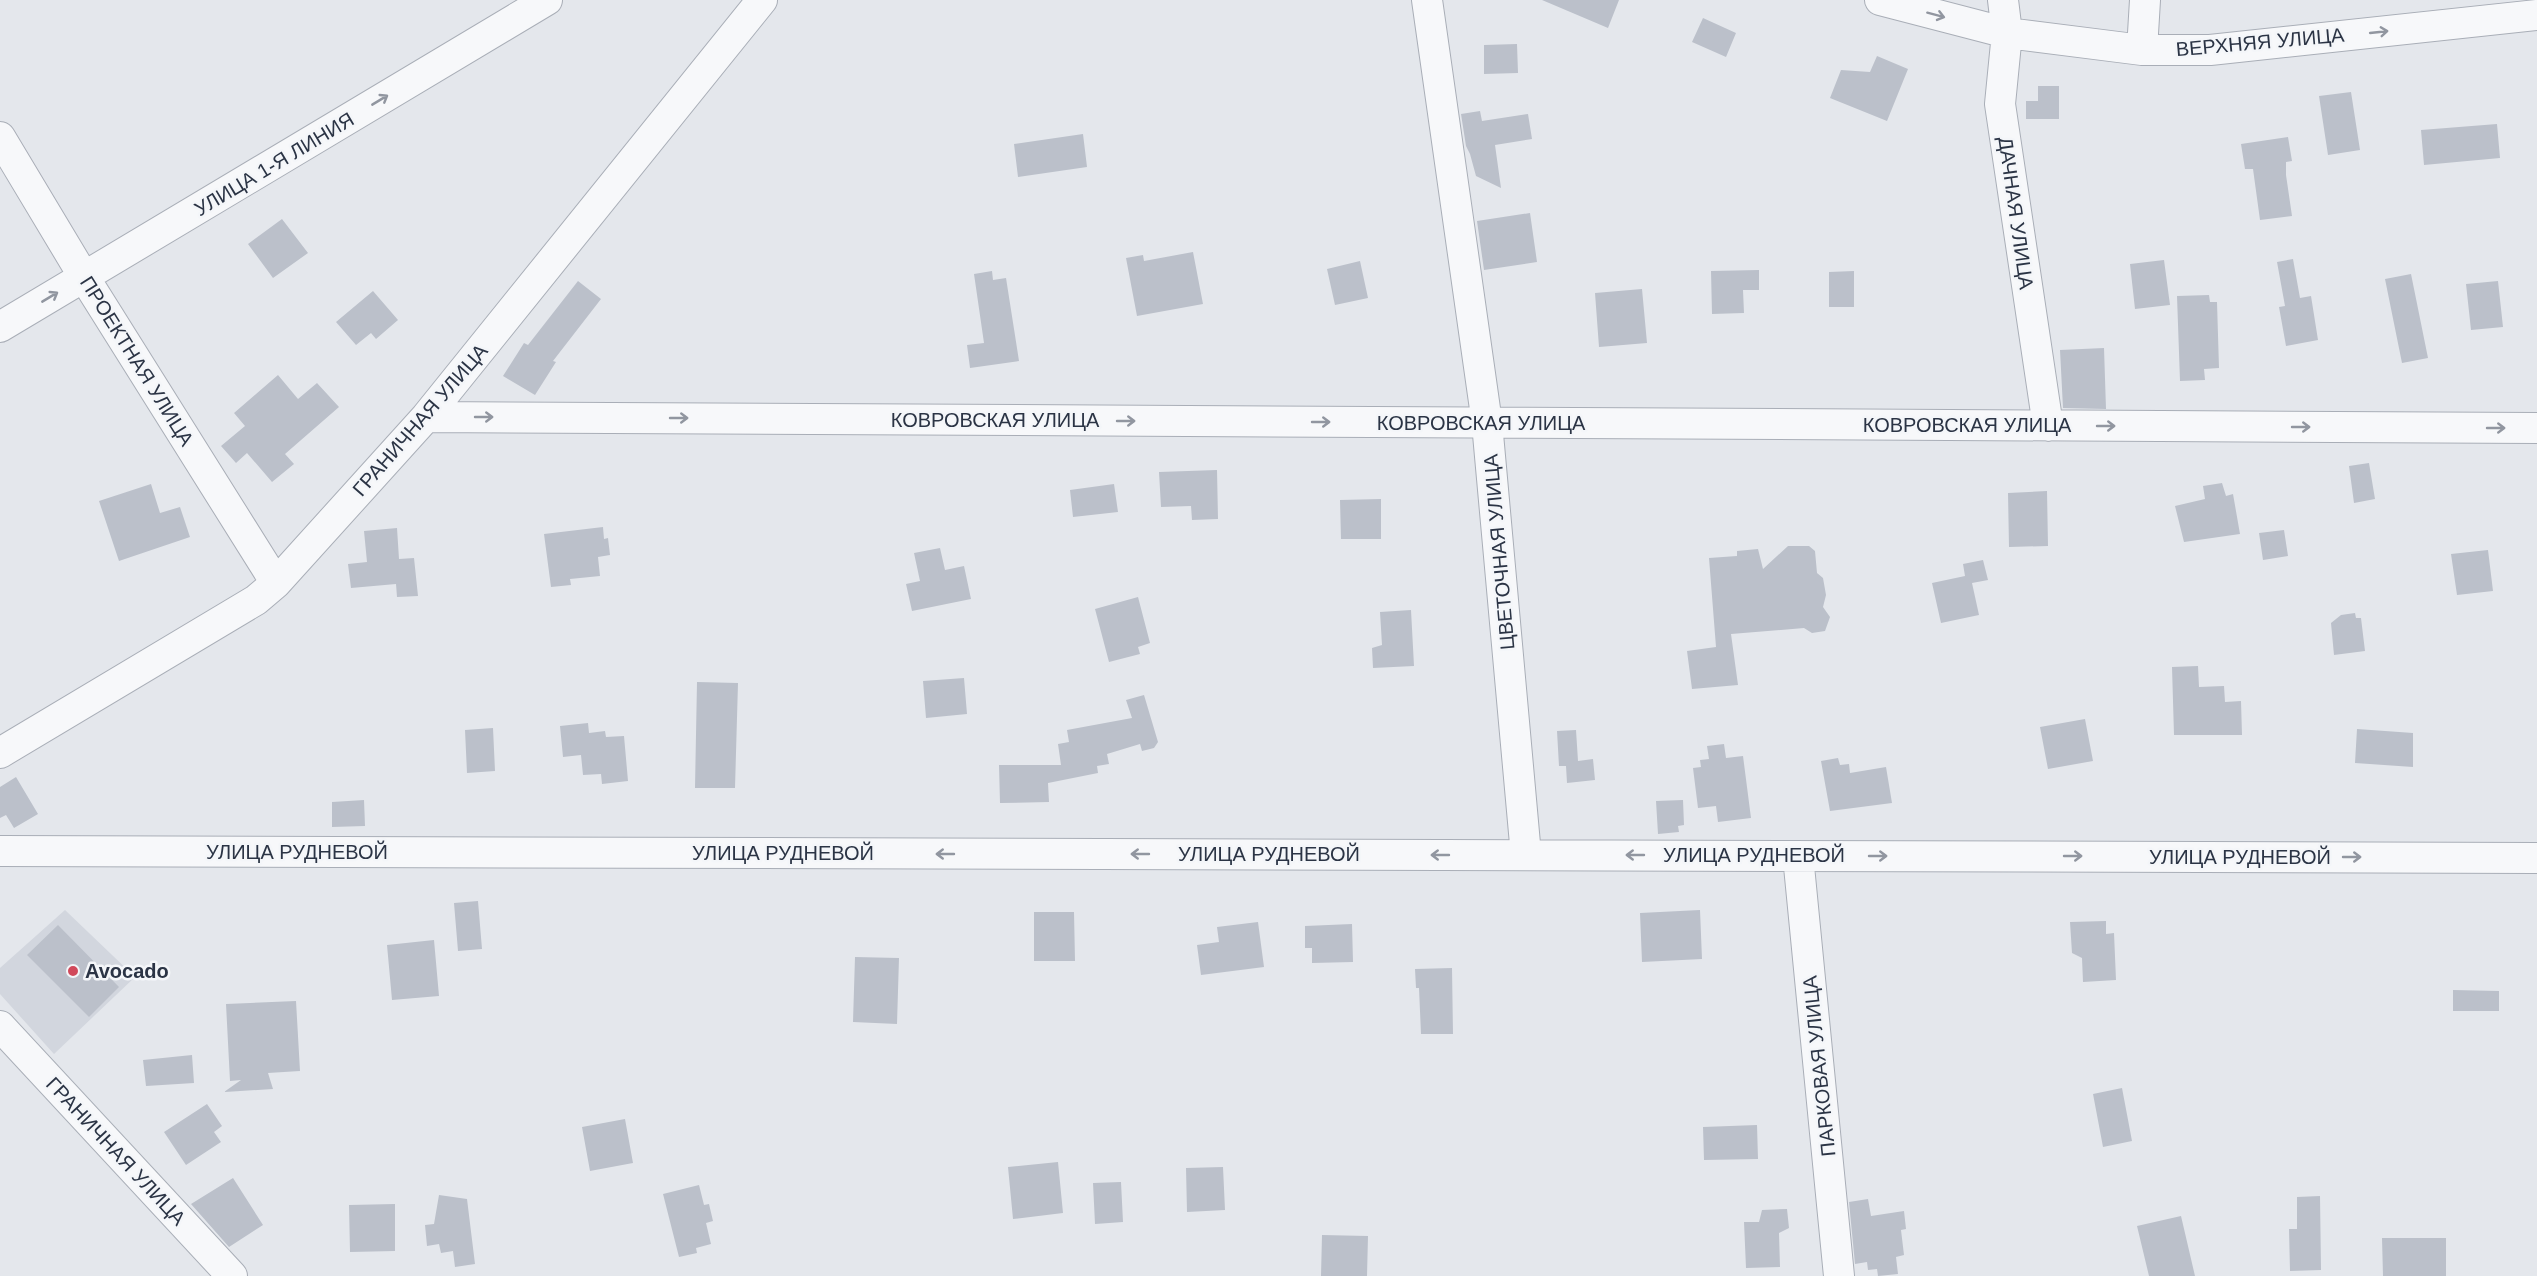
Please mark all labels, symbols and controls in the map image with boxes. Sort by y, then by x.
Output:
one-way arrow [1926,9,1945,21]
street label: ВЕРХНЯЯ УЛИЦА [2175,24,2346,60]
one-way arrow [2368,26,2388,37]
one-way arrow [371,94,388,106]
street label: УЛИЦА 1-Я ЛИНИЯ [190,108,358,220]
street label: ДАЧНАЯ УЛИЦА [1994,135,2038,291]
street label: ПРОЕКТНАЯ УЛИЦА [76,272,198,450]
one-way arrow [41,291,58,303]
street label: ГРАНИЧНАЯ УЛИЦА [348,339,492,500]
street label: КОВРОВСКАЯ УЛИЦА [891,409,1100,431]
one-way arrow [474,411,494,423]
one-way arrow [669,412,689,424]
street label: КОВРОВСКАЯ УЛИЦА [1377,412,1586,434]
street label: КОВРОВСКАЯ УЛИЦА [1863,414,2072,436]
one-way arrow [1116,415,1136,427]
one-way arrow [1311,416,1331,428]
one-way arrow [2096,420,2116,432]
one-way arrow [2291,421,2311,433]
one-way arrow [2486,422,2506,434]
street label: ЦВЕТОЧНАЯ УЛИЦА [1479,452,1519,651]
street label: УЛИЦА РУДНЕВОЙ [206,840,388,863]
street label: УЛИЦА РУДНЕВОЙ [692,841,874,864]
street label: УЛИЦА РУДНЕВОЙ [1178,842,1360,865]
street label: УЛИЦА РУДНЕВОЙ [1663,843,1845,866]
street label: УЛИЦА РУДНЕВОЙ [2149,845,2331,868]
one-way arrow [936,848,956,860]
one-way arrow [1131,848,1151,860]
one-way arrow [1430,849,1450,861]
one-way arrow [1625,849,1645,861]
one-way arrow [1867,850,1887,862]
one-way arrow [2062,850,2082,862]
one-way arrow [2341,851,2361,863]
place label: Avocado [85,960,169,982]
marker: Avocado [66,964,80,978]
street label: ПАРКОВАЯ УЛИЦА [1798,974,1839,1158]
street label: ГРАНИЧНАЯ УЛИЦА [42,1073,191,1230]

